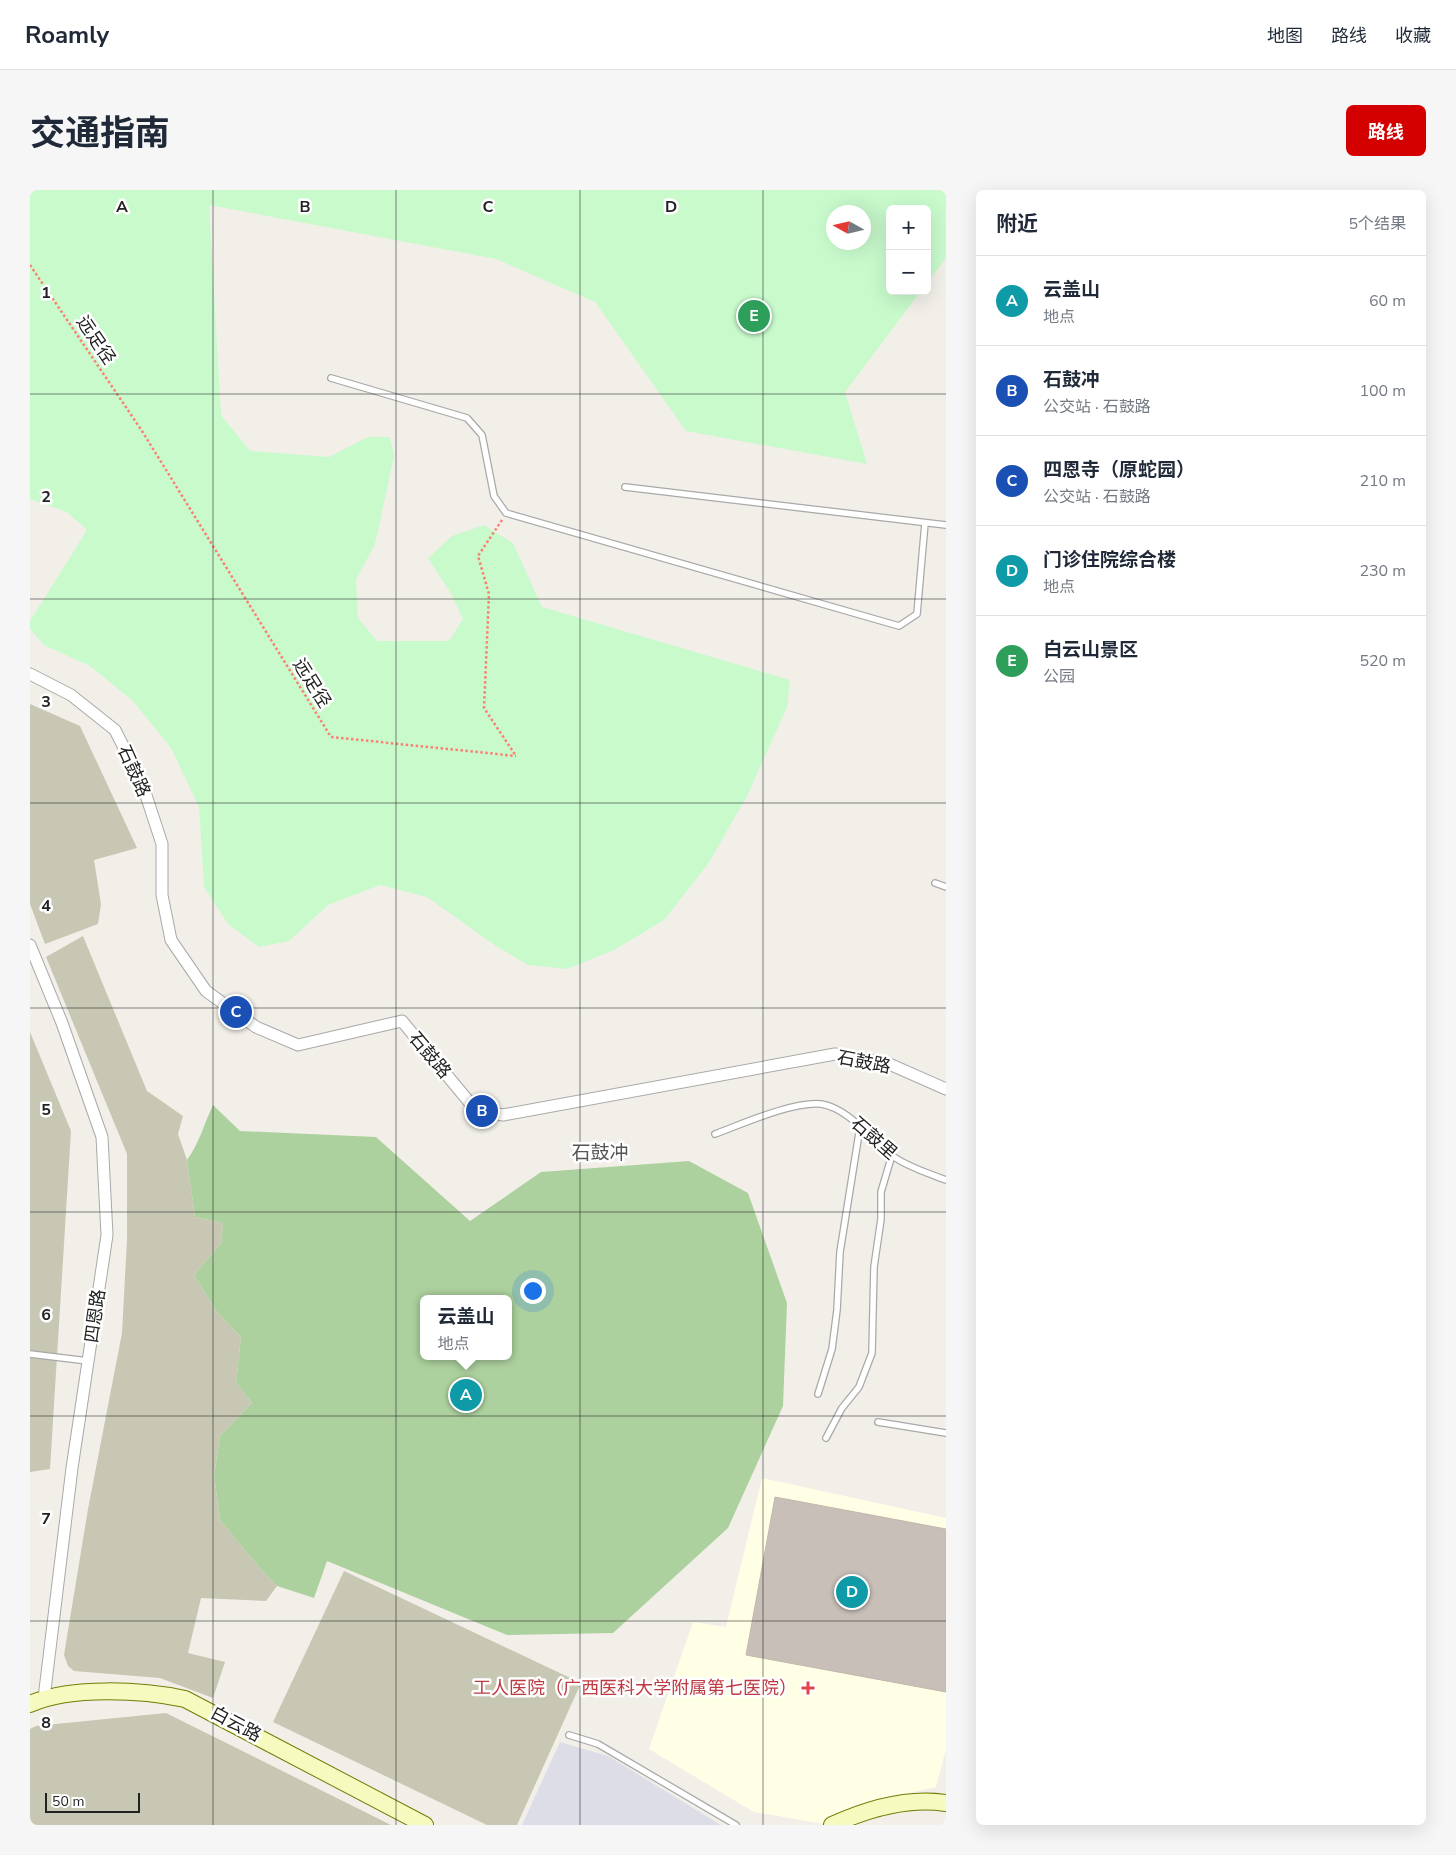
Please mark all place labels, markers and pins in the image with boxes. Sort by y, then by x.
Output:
pin: E [738,297,770,335]
pin: C [220,993,252,1031]
pin: B [466,1092,498,1130]
pin: A [450,1376,482,1414]
pin: D [836,1573,868,1611]
place label: 工人医院（广西医科大学附属第七医院） [473,1676,797,1700]
marker: 工人医院（广西医科大学附属第七医院） [801,1681,815,1695]

